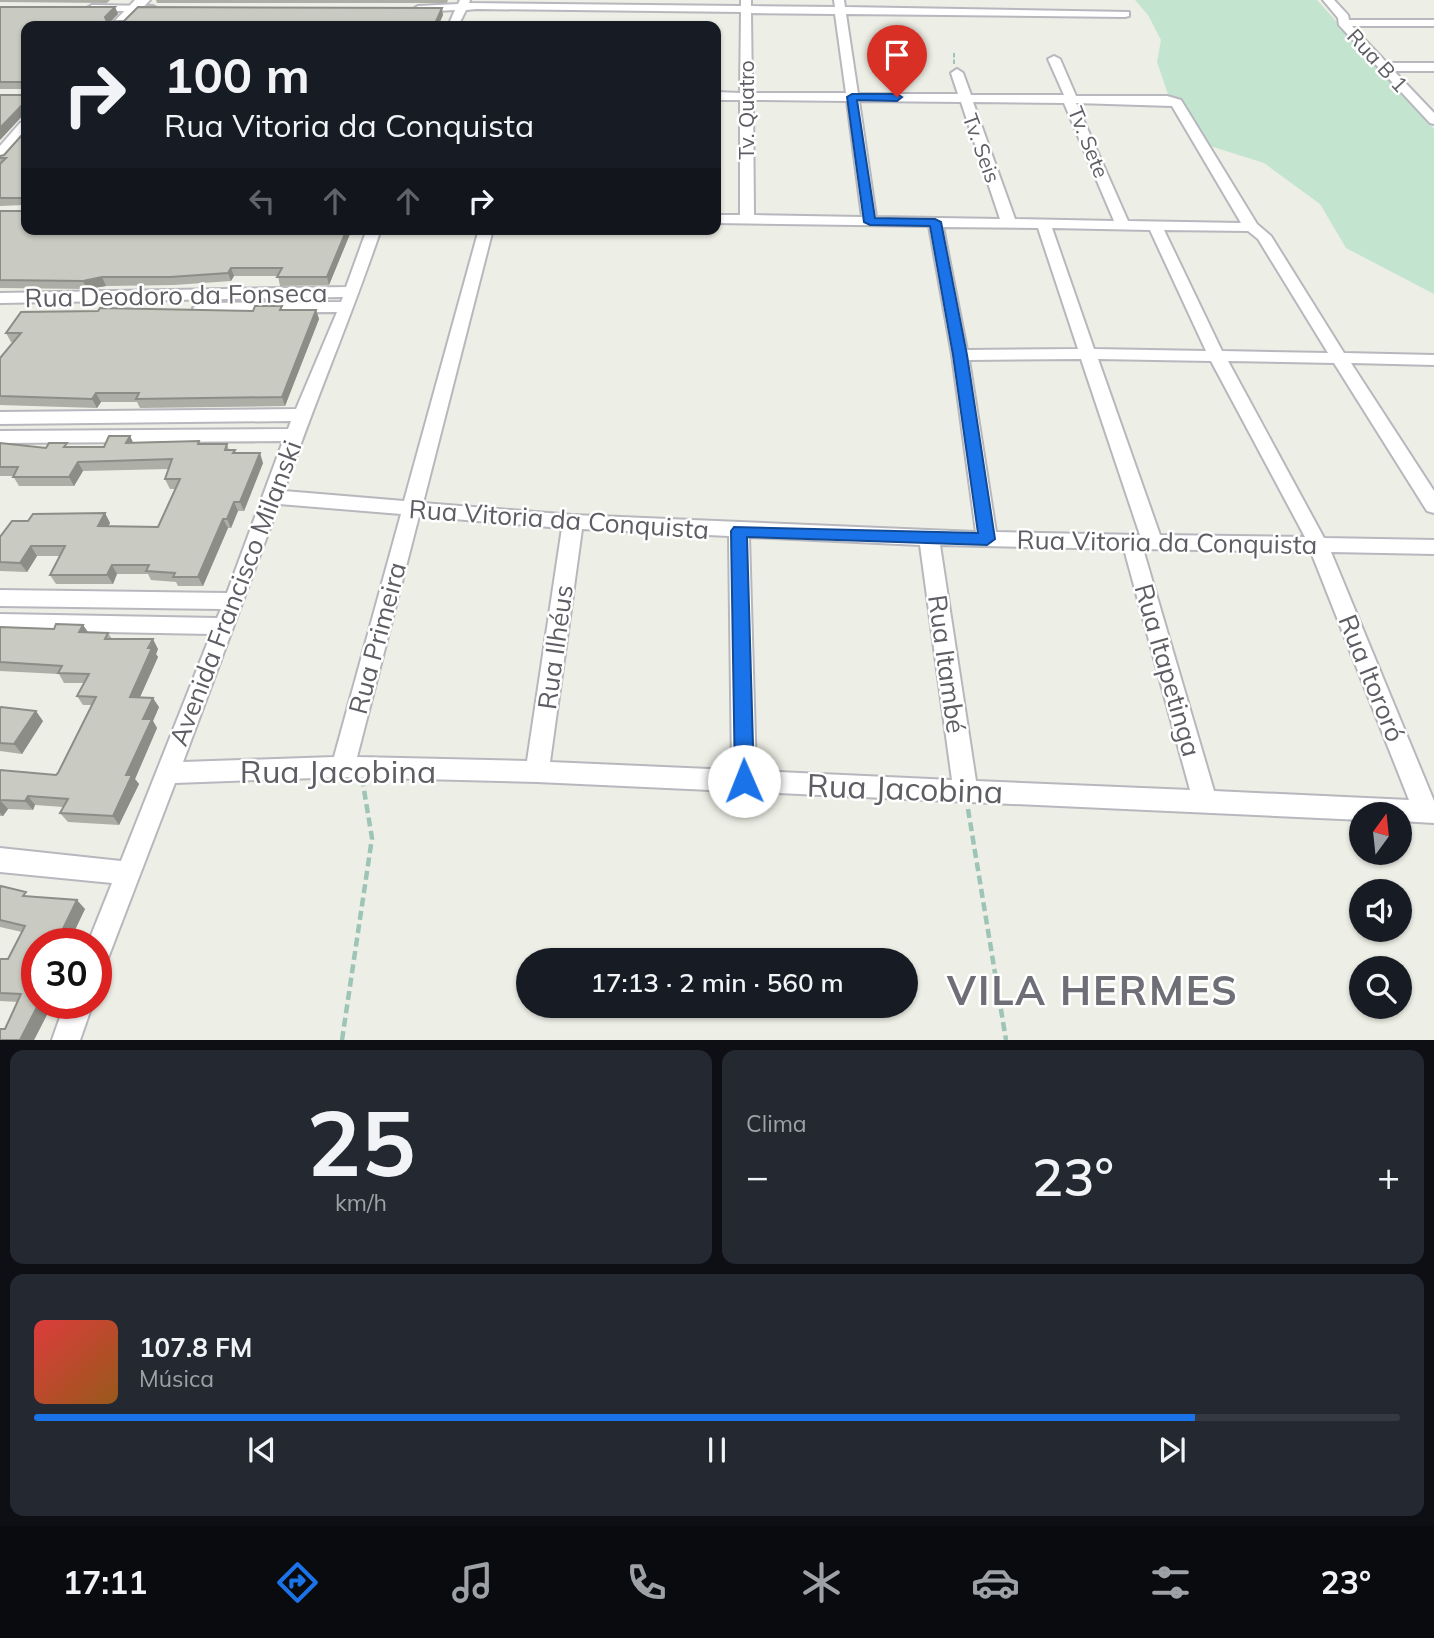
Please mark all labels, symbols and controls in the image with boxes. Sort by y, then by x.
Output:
street label: Rua B 1 [1342,23,1414,97]
pin [867,25,927,97]
icon: arrive [878,36,916,74]
text: 100 m [164,44,310,105]
icon: right [49,49,140,140]
street label: Tv. Quatro [733,60,759,160]
street label: Tv. Sete [1063,102,1115,182]
text: Rua Vitoria da Conquista [164,105,534,145]
street label: Tv. Seis [958,110,1006,186]
icon: left [243,182,281,220]
icon: ahead [316,182,354,220]
icon: ahead [389,182,427,220]
icon: right [462,182,500,220]
street label: Rua Deodoro da Fonseca [24,276,328,314]
street label: Avenida Francisco Milanski [161,436,309,750]
street label: Rua Vitoria da Conquista [408,492,710,546]
street label: Rua Vitoria da Conquista [1016,523,1318,561]
street label: Rua Primeira [341,559,413,717]
street label: Rua Itapetinga [1128,580,1208,760]
street label: Rua Ilhéus [530,583,580,711]
street label: Rua Itambé [921,593,973,735]
street label: Rua Itororó [1332,610,1412,746]
position arrow [707,744,781,818]
street label: Rua Jacobina [240,751,436,791]
street label: Rua Jacobina [806,765,1004,811]
north arrow [1349,802,1412,864]
map controls [1349,802,1412,1019]
button: sound [1349,879,1412,942]
speed limit sign: 30 [21,928,112,1019]
button: search [1349,956,1412,1019]
district label: VILA HERMES [946,965,1239,1015]
text: 17:13 · 2 min · 560 m [590,966,844,999]
text: 25 [306,1085,416,1199]
text: Clima [746,1109,807,1138]
text: 23° [1032,1144,1114,1209]
text: − [746,1152,769,1200]
text: + [1377,1152,1400,1200]
text: km/h [335,1188,387,1217]
text: 107.8 FM [139,1331,252,1364]
text: Música [139,1364,214,1393]
icon: previous [243,1431,281,1469]
icon: pause [698,1431,736,1469]
icon: next [1153,1431,1191,1469]
icon: directions [273,1558,322,1607]
icon: music [448,1558,497,1607]
icon: phone [622,1558,671,1607]
icon: climate [797,1558,846,1607]
icon: car [971,1558,1020,1607]
icon: filters [1146,1558,1195,1607]
text: 17:11 [63,1562,148,1602]
text: 23° [1321,1562,1371,1602]

